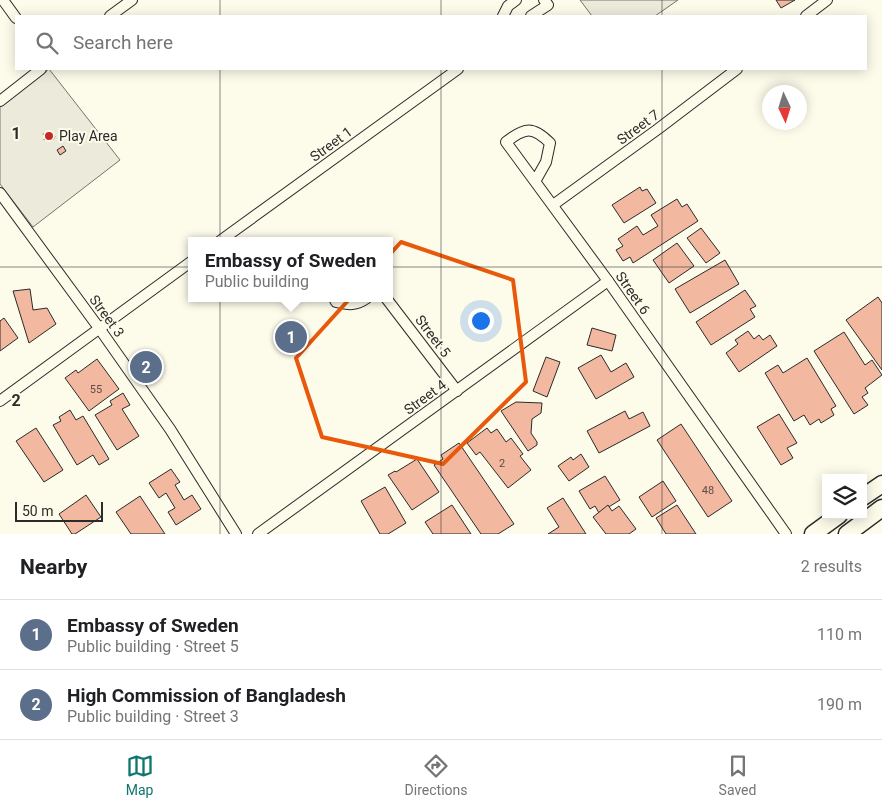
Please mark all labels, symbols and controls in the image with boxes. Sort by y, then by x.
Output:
search box [15,15,867,70]
icon: search [33,29,61,57]
text: Search here [73,31,173,54]
north arrow [762,85,807,130]
street label: Street 7 [614,106,662,148]
street label: Street 1 [307,123,355,165]
text: 1 [11,124,21,143]
place label: Play Area [59,128,118,144]
marker: Play Area [43,130,55,142]
popup [188,237,393,302]
text: Embassy of Sweden [205,249,376,272]
street label: Street 6 [613,269,653,317]
text: Public building [205,272,309,291]
street label: Street 3 [86,292,128,340]
your location [468,308,494,334]
street label: Street 5 [412,312,454,360]
pin: 1 [275,318,307,356]
pin: 2 [130,348,162,386]
street label: Street 4 [401,376,449,418]
house number: 55 [90,383,102,396]
text: 2 [11,391,21,410]
house number: 2 [499,457,505,470]
map controls [822,474,867,519]
button: layers [822,474,867,519]
house number: 48 [702,484,714,497]
scale bar [15,499,102,522]
text: 50 m [22,503,54,519]
text: Nearby [20,555,87,579]
text: 2 results [801,557,862,576]
text: Embassy of Sweden [67,614,239,637]
text: 1 [31,625,41,644]
text: 110 m [817,625,862,644]
text: Public building · Street 5 [67,637,239,656]
text: High Commission of Bangladesh [67,684,346,707]
text: 2 [31,695,41,714]
text: 190 m [817,695,862,714]
text: Public building · Street 3 [67,707,239,726]
tab: Map [126,752,154,798]
tab: Directions [405,752,468,798]
tab: Saved [719,752,756,798]

